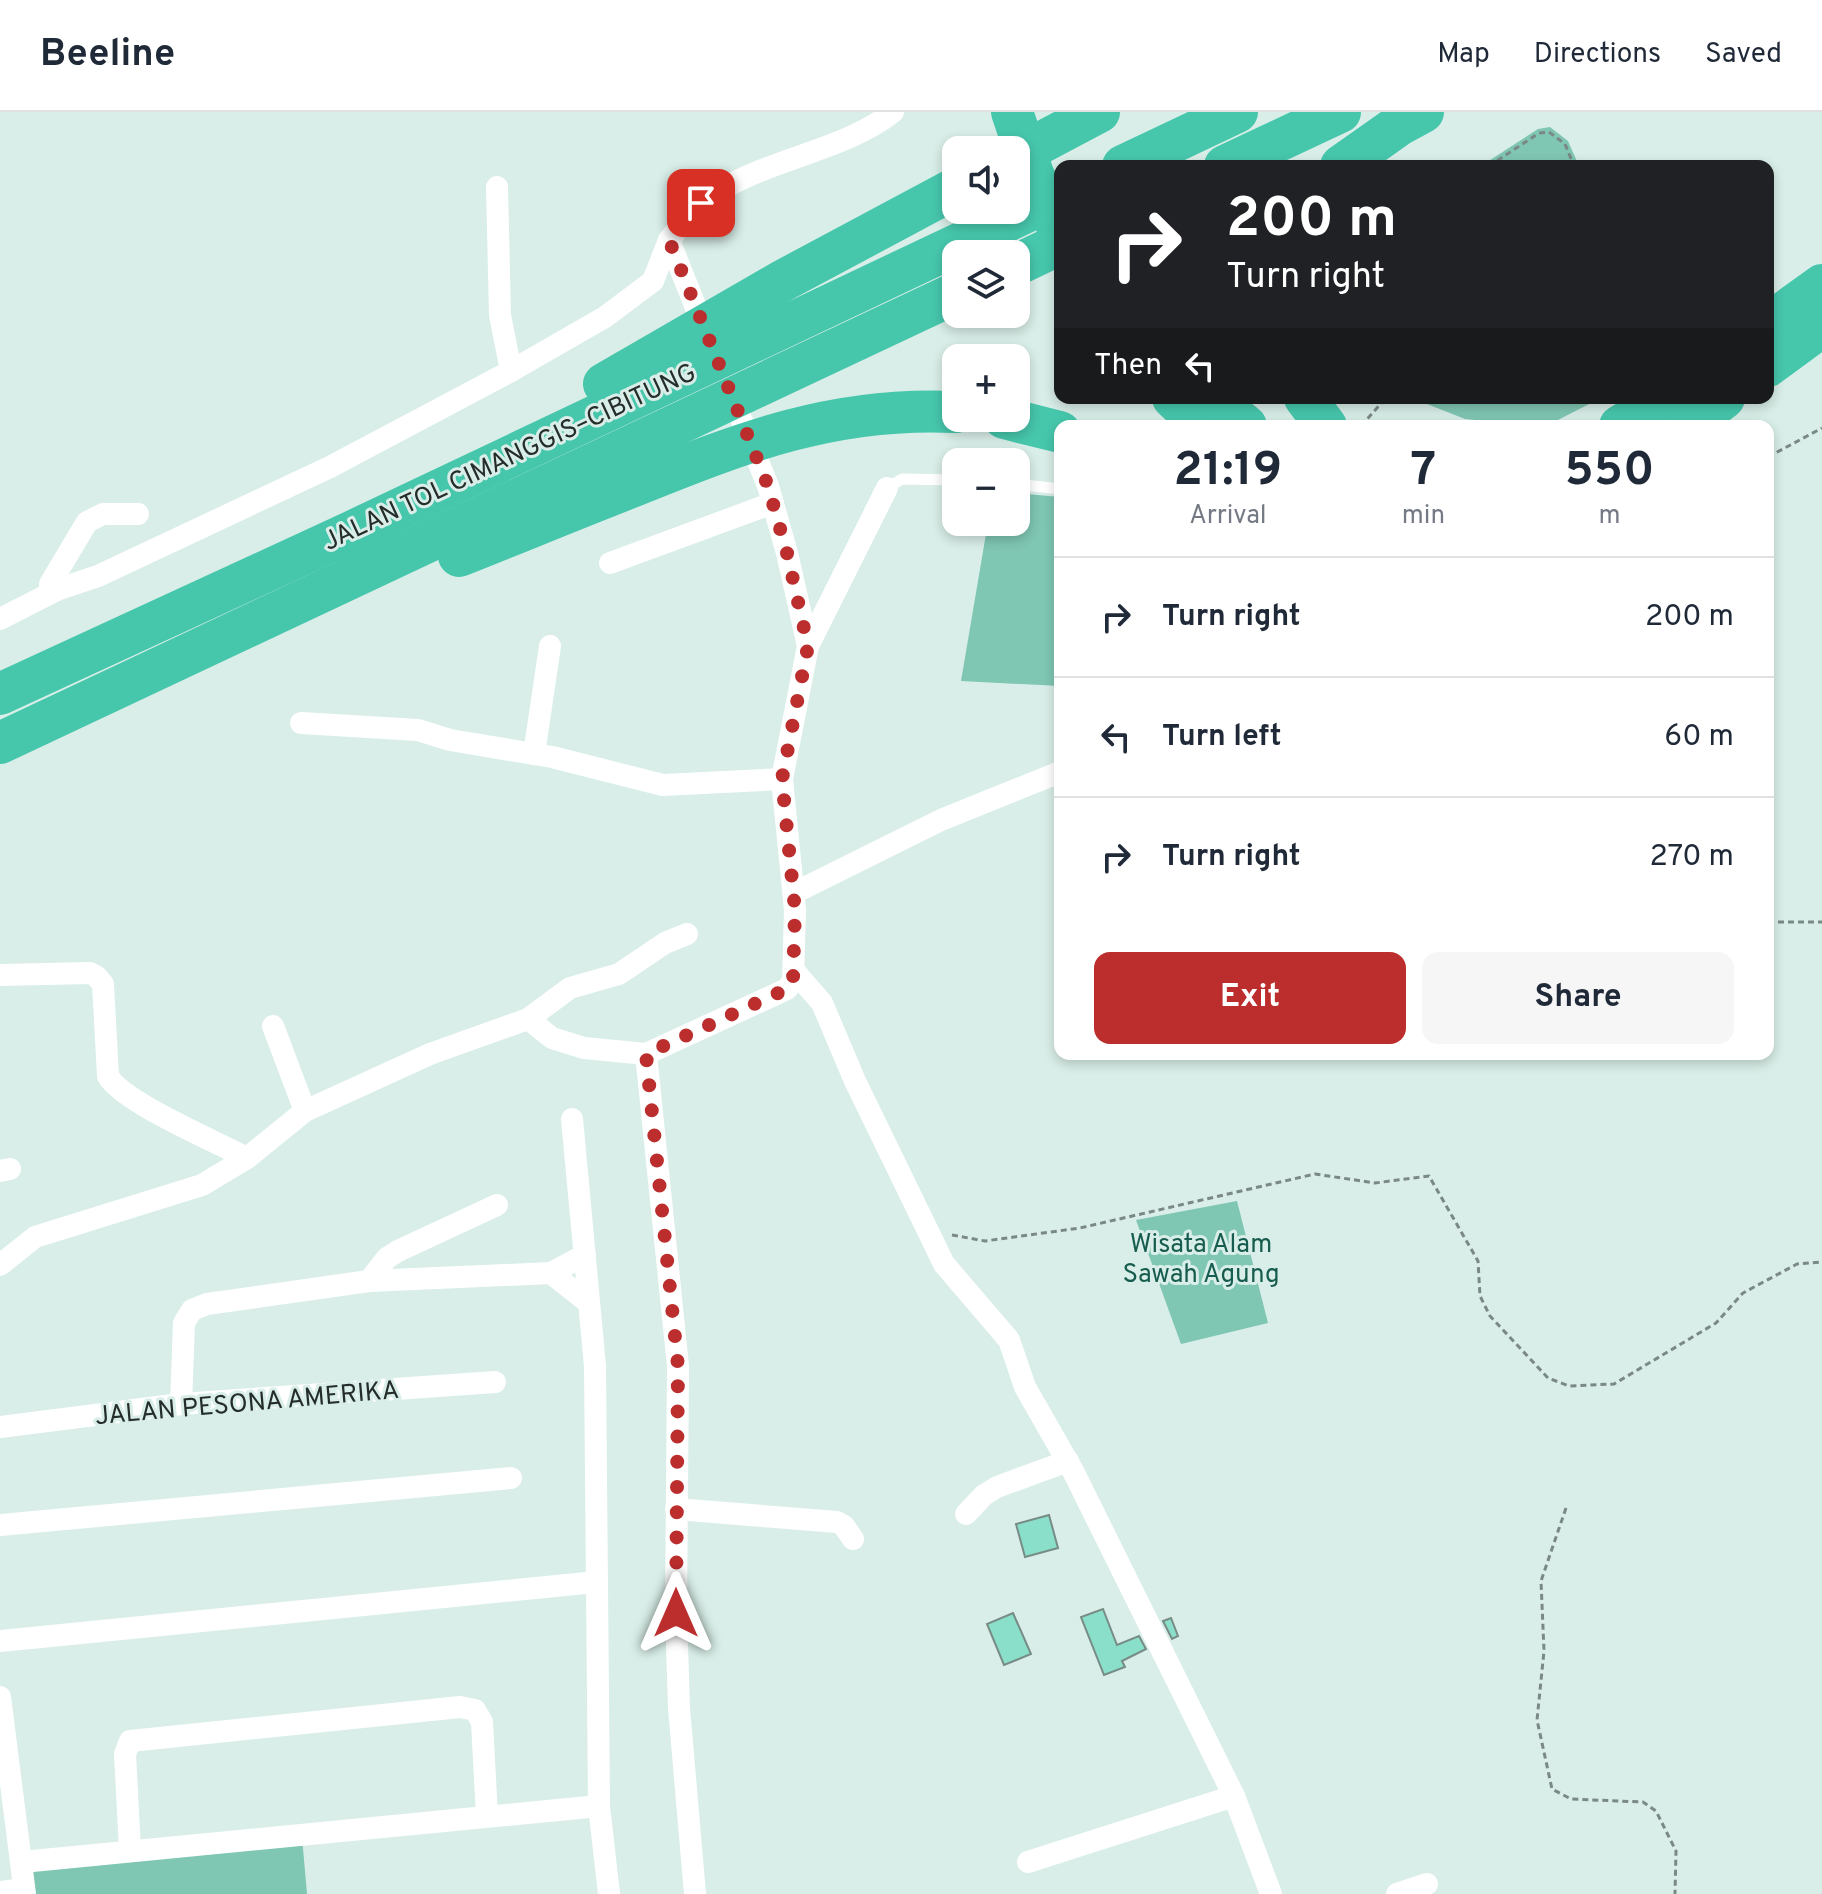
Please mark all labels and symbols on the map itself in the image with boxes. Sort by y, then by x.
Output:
pin [667,169,735,237]
street label: JALAN TOL CIMANGGIS–CIBITUNG [318,357,702,559]
park label: Wisata Alam Sawah Agung [1122,1229,1280,1292]
street label: JALAN PESONA AMERIKA [94,1375,401,1434]
position arrow [634,1571,718,1655]

